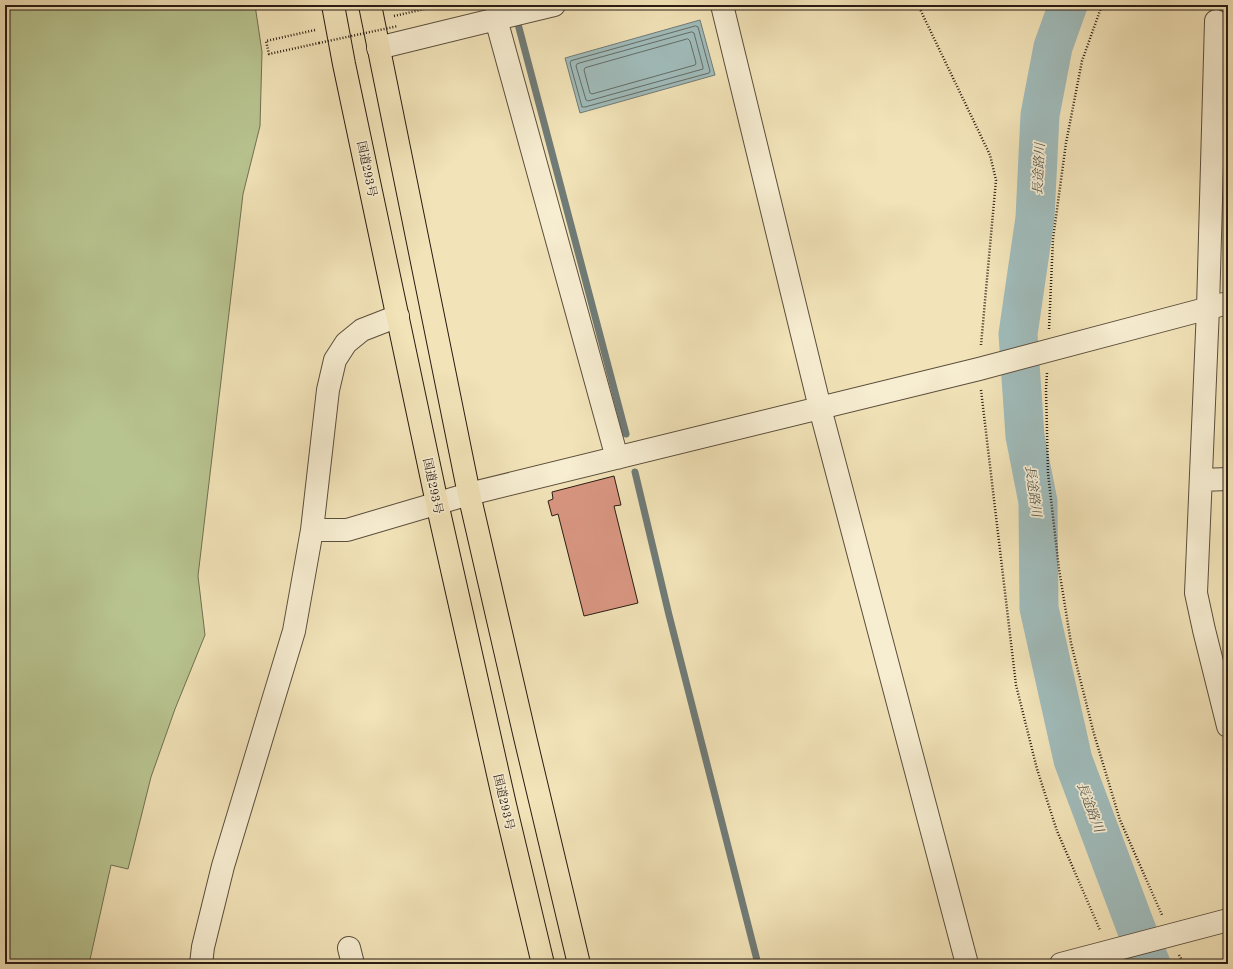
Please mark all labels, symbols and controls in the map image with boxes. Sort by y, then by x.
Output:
street label: 国道293号 [354,140,380,198]
water label: 長途路川 [1031,141,1047,195]
street label: 国道293号 [420,457,446,515]
water label: 長途路川 [1022,464,1044,520]
street label: 国道293号 [491,773,517,831]
water label: 長途路川 [1074,781,1107,836]

